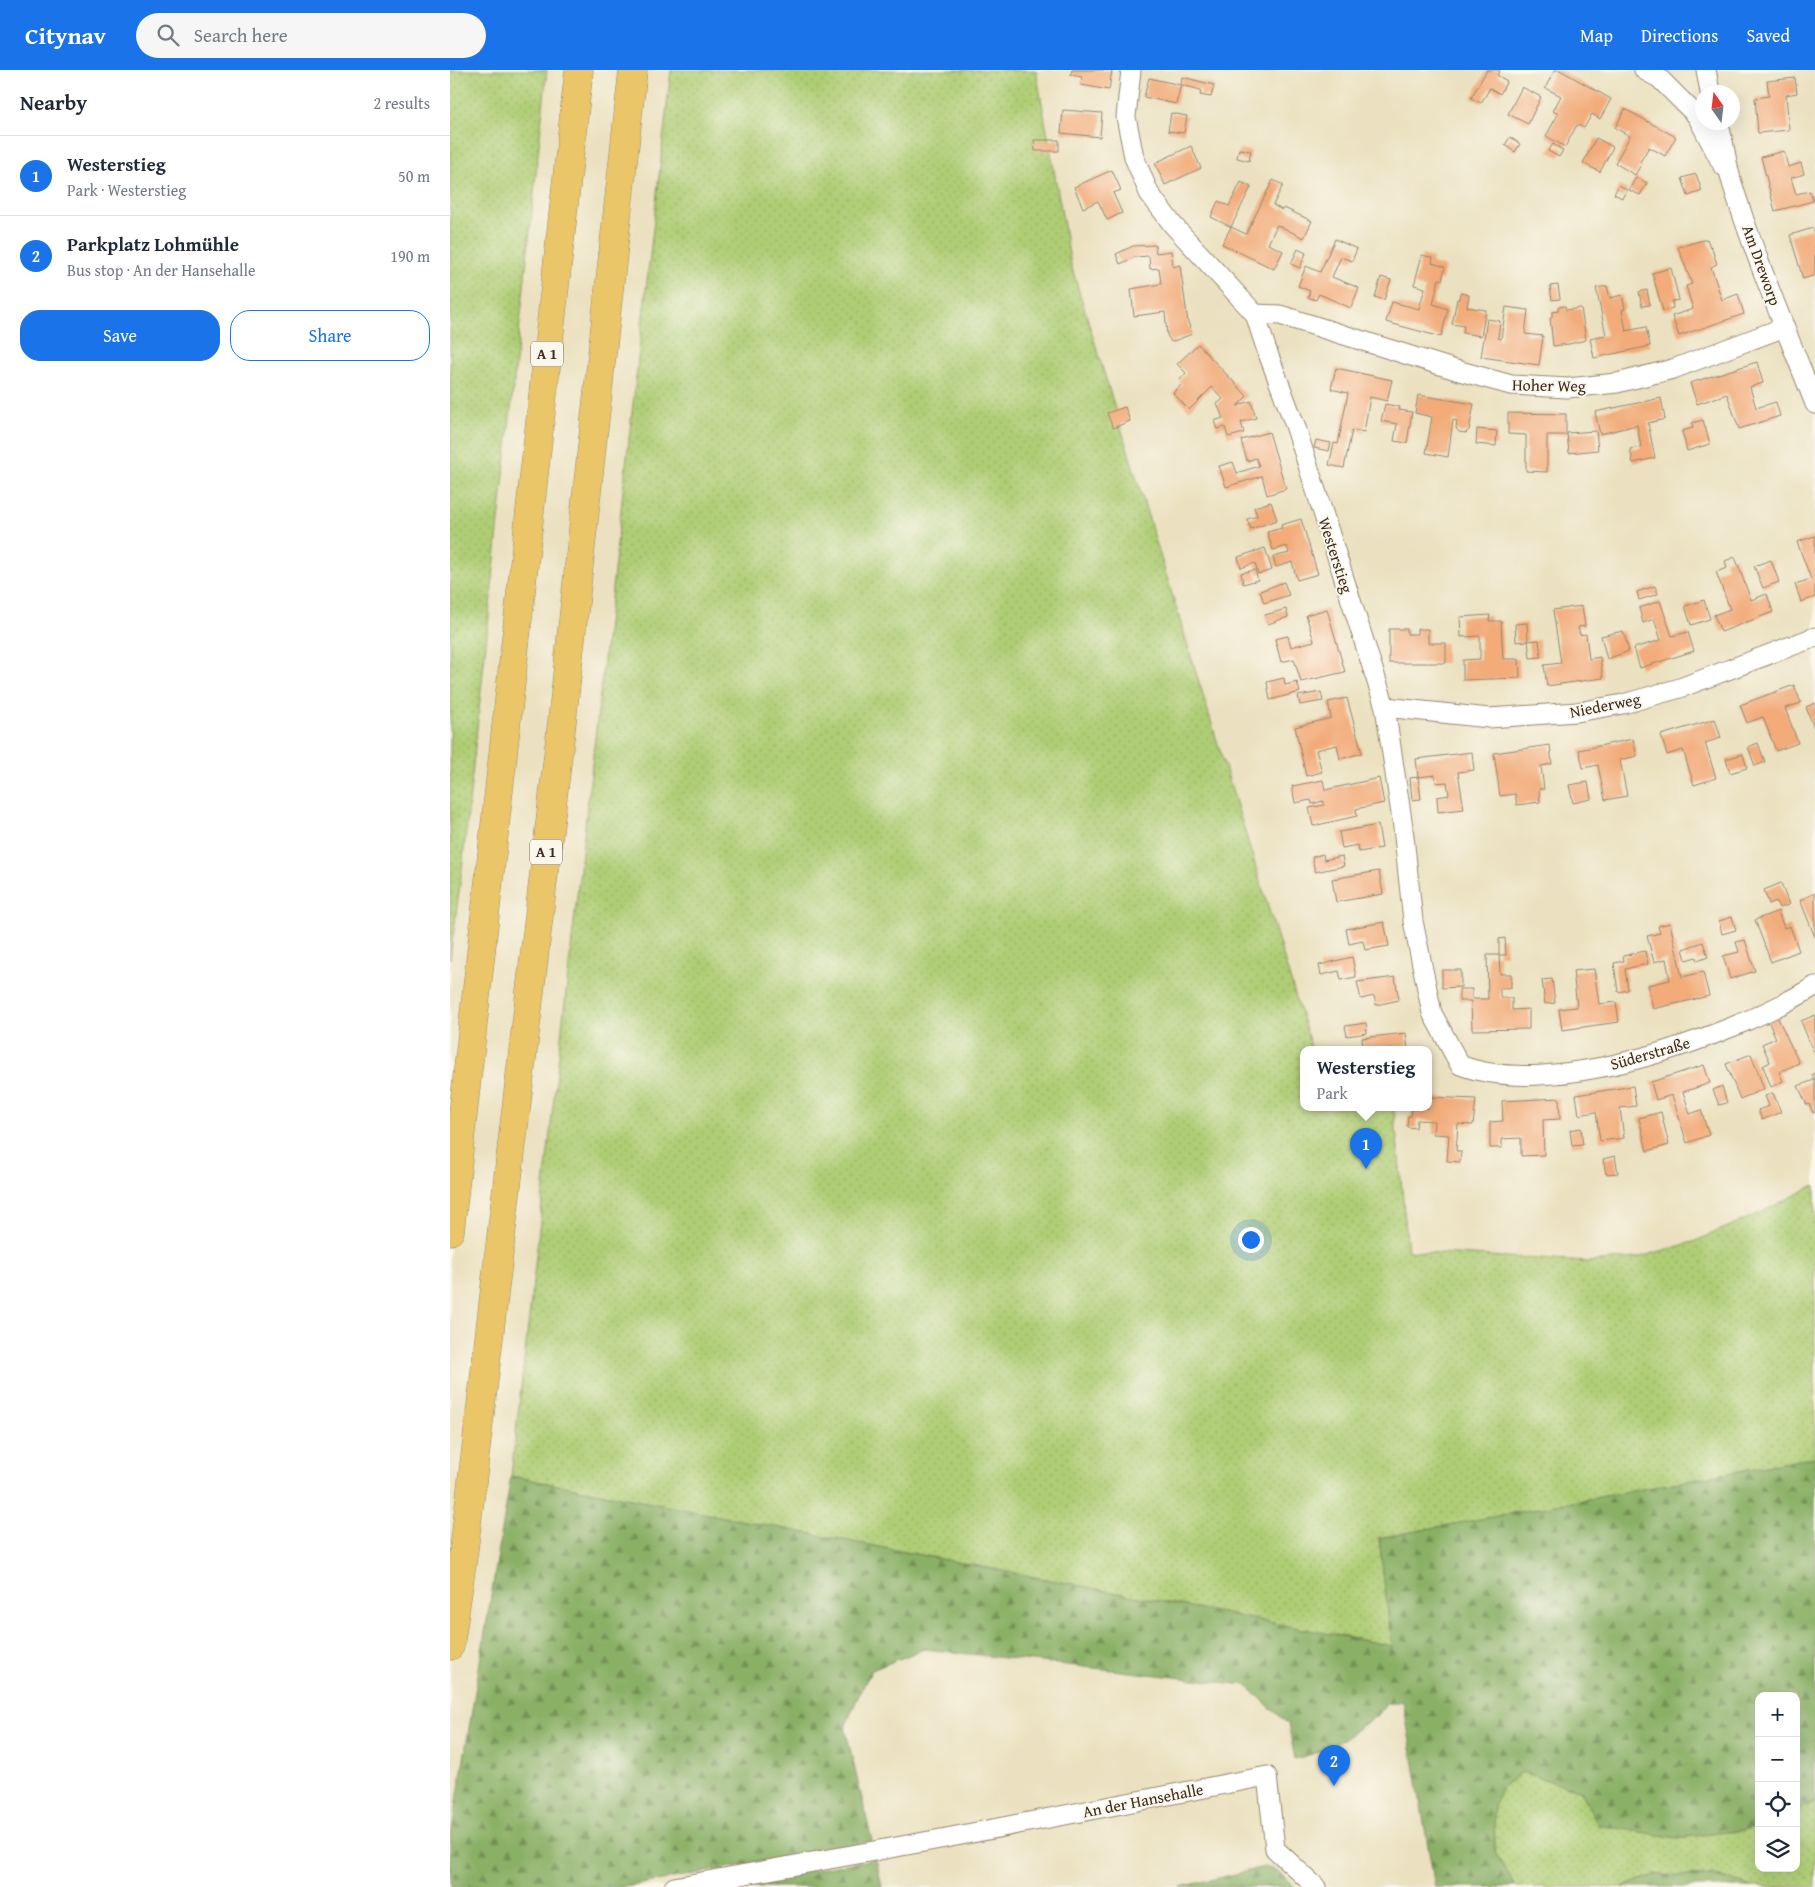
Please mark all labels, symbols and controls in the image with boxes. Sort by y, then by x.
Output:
search box [136,13,486,58]
text: Citynav [25,18,106,53]
icon: search [154,21,182,49]
text: Search here [194,21,288,49]
text: Map [1580,22,1613,49]
text: Directions [1641,22,1718,49]
text: Saved [1746,22,1790,49]
north arrow [1695,85,1740,130]
text: Nearby [20,87,87,118]
text: 2 results [373,91,430,115]
text: Westerstieg [67,150,166,178]
text: 1 [32,164,40,188]
text: 50 m [398,164,430,188]
text: Park · Westerstieg [67,178,186,202]
street label: Am Dreworp [1736,221,1788,309]
text: Parkplatz Lohmühle [67,230,239,258]
text: 2 [32,244,40,268]
text: 190 m [390,244,430,268]
text: Bus stop · An der Hansehalle [67,258,256,282]
button: Save [20,310,220,361]
button: Share [230,310,430,361]
road number: A 1 [531,342,563,366]
street label: Hoher Weg [1512,372,1586,398]
street label: Westerstieg [1312,514,1360,596]
street label: Niederweg [1568,686,1642,724]
road number: A 1 [530,840,562,864]
street label: Süderstraße [1607,1030,1693,1076]
popup [1300,1046,1432,1111]
text: Westerstieg [1317,1053,1415,1081]
text: Park [1317,1081,1348,1105]
pin: 1 [1350,1128,1382,1169]
your location [1238,1227,1264,1253]
map controls [1755,1692,1800,1872]
button: + [1755,1692,1800,1737]
button: − [1755,1737,1800,1782]
pin: 2 [1318,1745,1350,1786]
street label: An der Hansehalle [1081,1777,1205,1823]
button: locate [1755,1782,1800,1827]
button: layers [1755,1827,1800,1872]

